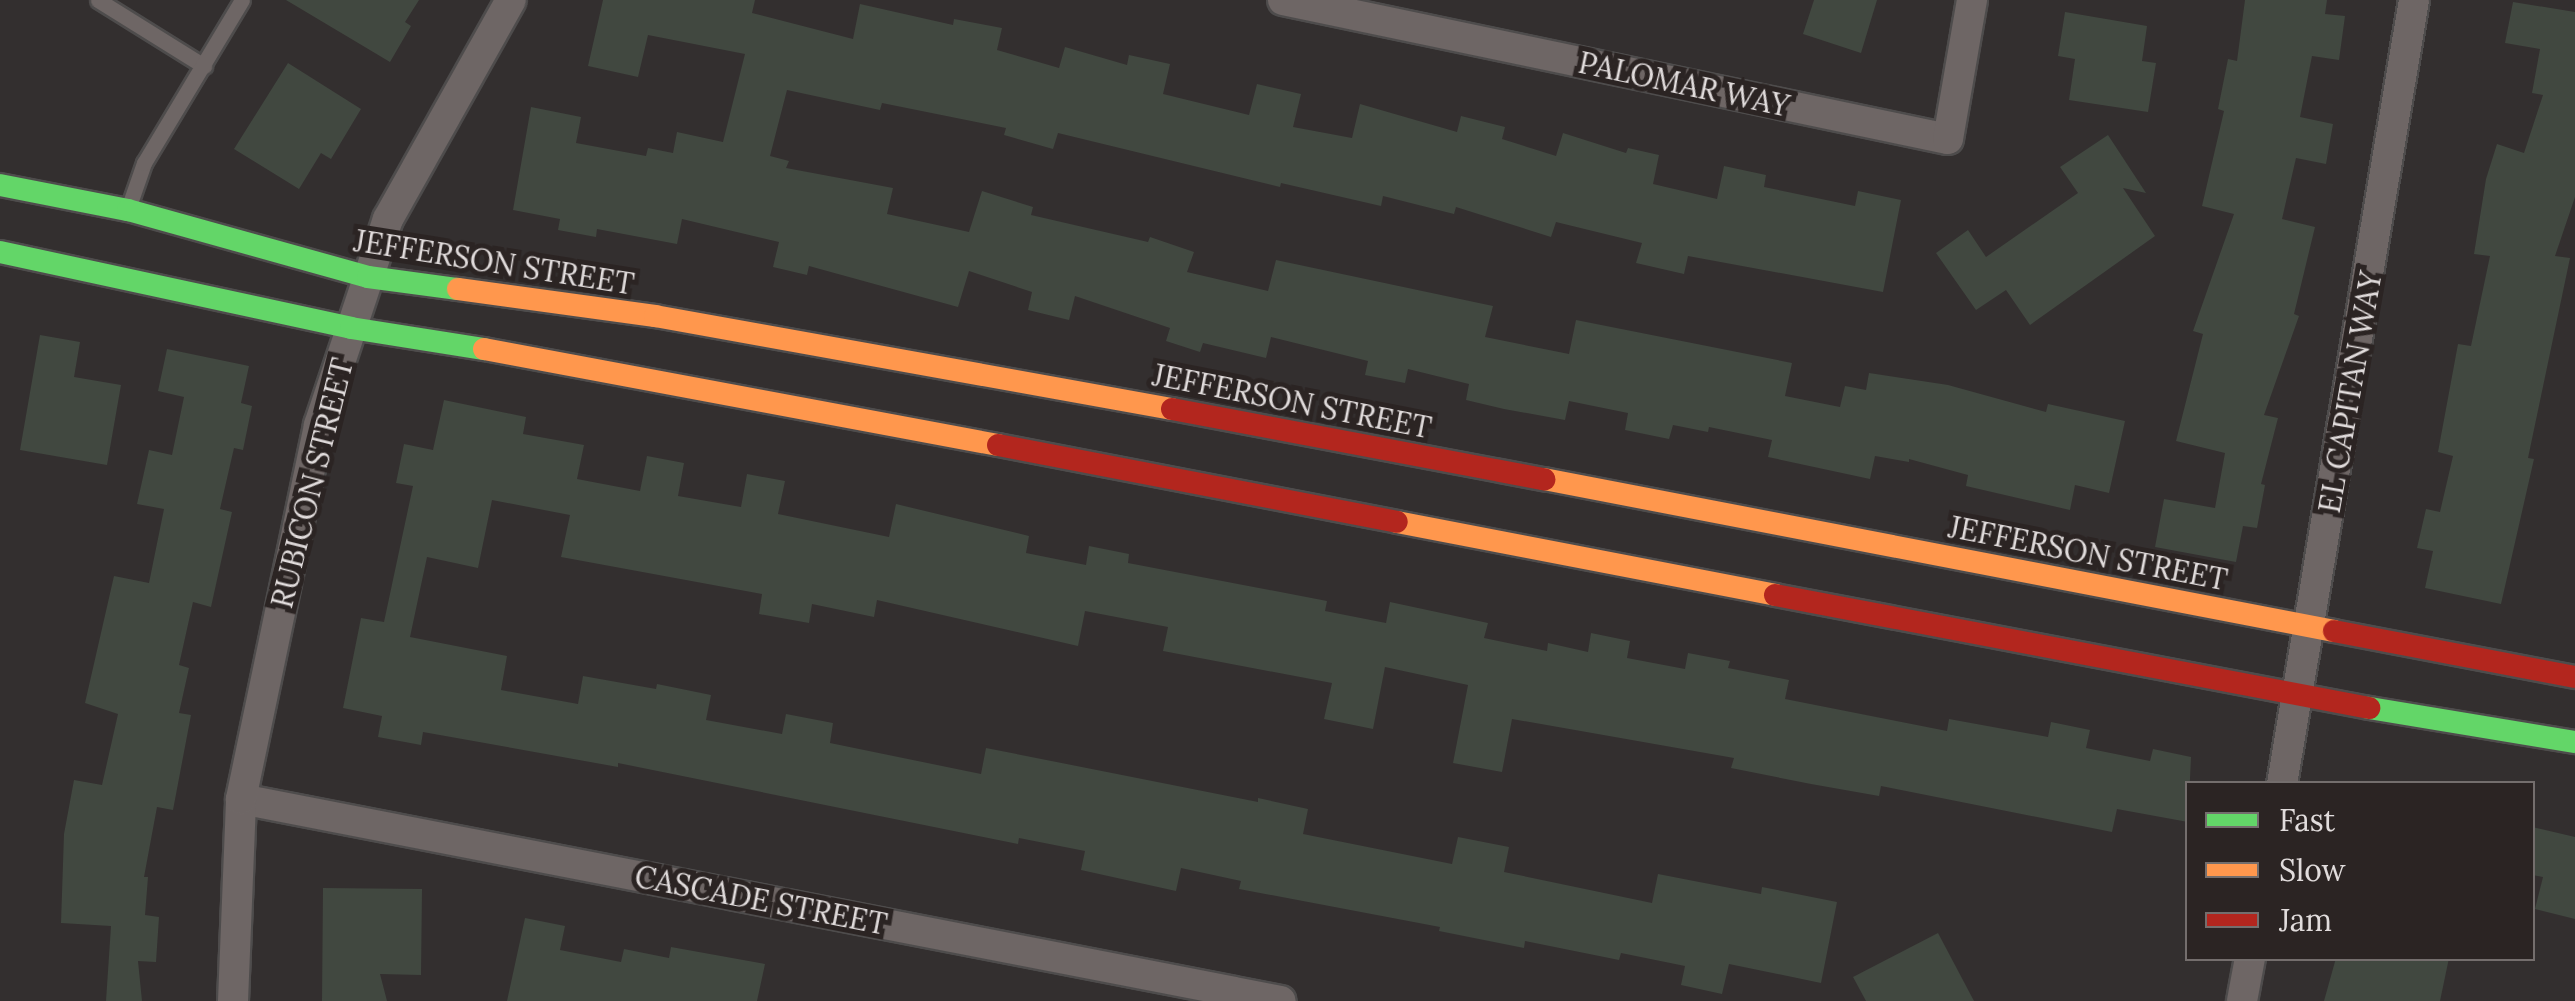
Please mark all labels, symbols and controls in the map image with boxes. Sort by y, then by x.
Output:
street label: PALOMAR WAY [1575,44,1793,124]
street label: JEFFERSON STREET [351,222,637,302]
street label: EL CAPITAN WAY [2311,268,2389,516]
street label: RUBICON STREET [264,354,360,612]
street label: JEFFERSON STREET [1150,356,1434,446]
street label: JEFFERSON STREET [1946,508,2230,598]
legend [2185,781,2535,961]
text: Fast [2279,801,2335,839]
text: Slow [2279,851,2345,889]
street label: CASCADE STREET [632,858,890,942]
text: Jam [2279,901,2332,939]

